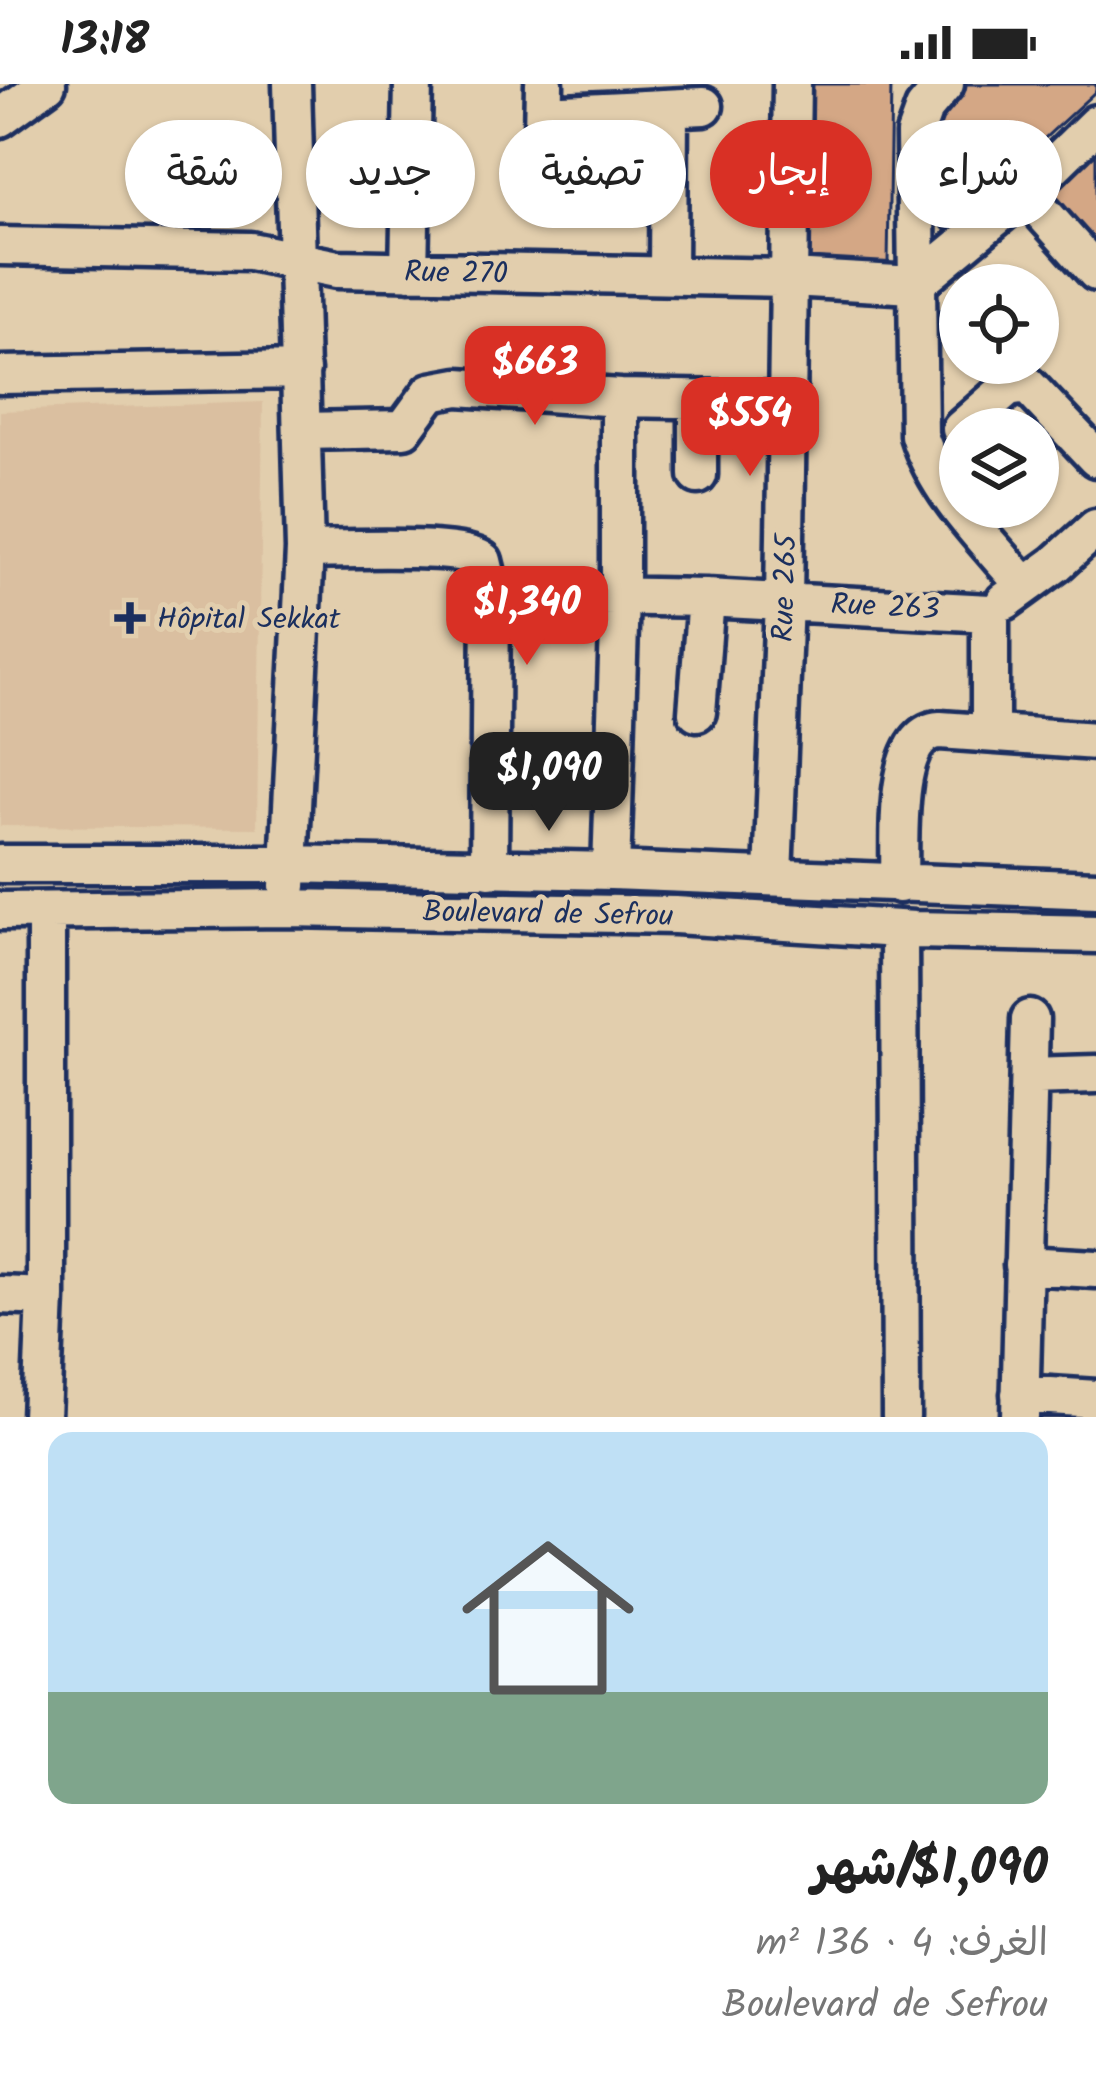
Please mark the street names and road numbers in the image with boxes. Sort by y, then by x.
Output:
street label: Rue 270 [404,249,508,299]
street label: Rue 265 [760,532,812,643]
street label: Rue 263 [829,581,940,635]
street label: Boulevard de Sefrou [422,889,674,941]

